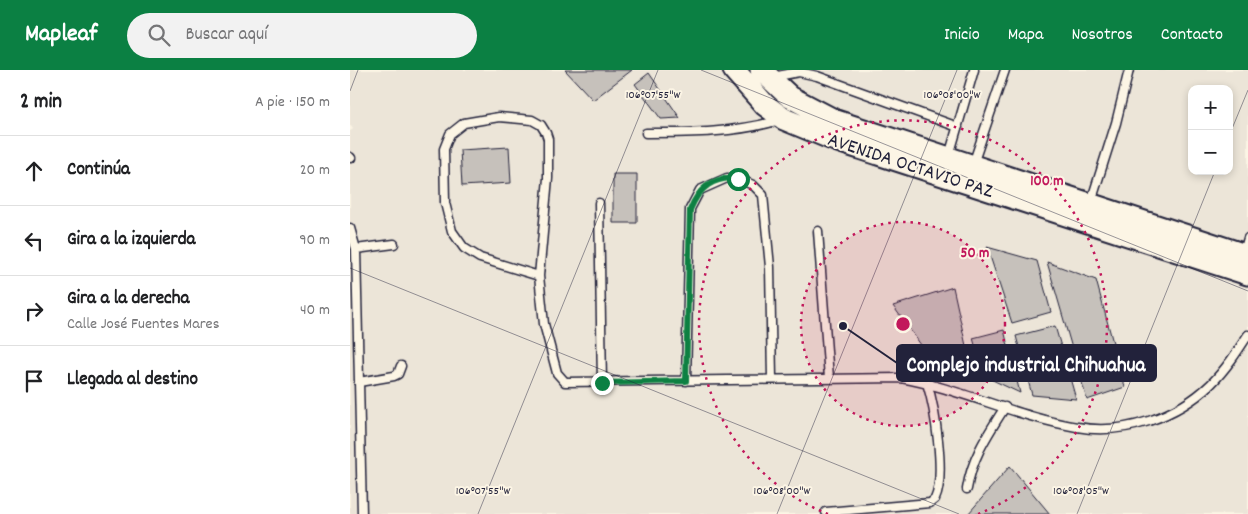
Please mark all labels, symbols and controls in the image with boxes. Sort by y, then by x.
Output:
search box [127,13,477,58]
text: Mapleaf [25,18,97,52]
icon: search [145,21,173,49]
text: Buscar aquí [185,22,268,49]
text: Inicio [944,23,980,48]
text: Mapa [1008,23,1043,48]
text: Nosotros [1071,23,1133,48]
text: Contacto [1161,23,1223,48]
map controls [1188,85,1233,175]
button: + [1188,85,1233,130]
text: 106°07'55"W [626,87,680,104]
text: 106°08'00"W [924,87,981,104]
text: 2 min [20,88,62,118]
text: A pie · 150 m [255,91,330,114]
street label: AVENIDA OCTAVIO PAZ [824,127,997,207]
button: − [1188,130,1233,175]
icon: ahead [20,157,48,185]
text: Continúa [67,157,130,184]
text: 20 m [300,159,330,182]
route start [727,168,750,191]
text: 100 m [1030,171,1064,193]
icon: left [20,227,48,255]
text: Gira a la izquierda [67,227,195,254]
text: 90 m [299,229,330,252]
text: 50 m [961,243,989,265]
text: Gira a la derecha [67,286,189,313]
icon: right [20,297,48,325]
text: 40 m [300,299,330,322]
text: Calle José Fuentes Mares [67,313,219,336]
centre of rings [894,315,912,333]
callout: Complejo industrial Chihuahua [897,345,1156,381]
text: Complejo industrial Chihuahua [907,352,1147,382]
icon: arrive [20,367,48,395]
text: Llegada al destino [67,367,198,394]
route end [591,372,614,395]
text: 106°07'55"W [456,483,510,500]
text: 106°08'00"W [754,483,811,500]
text: 106°08'05"W [1053,483,1109,500]

